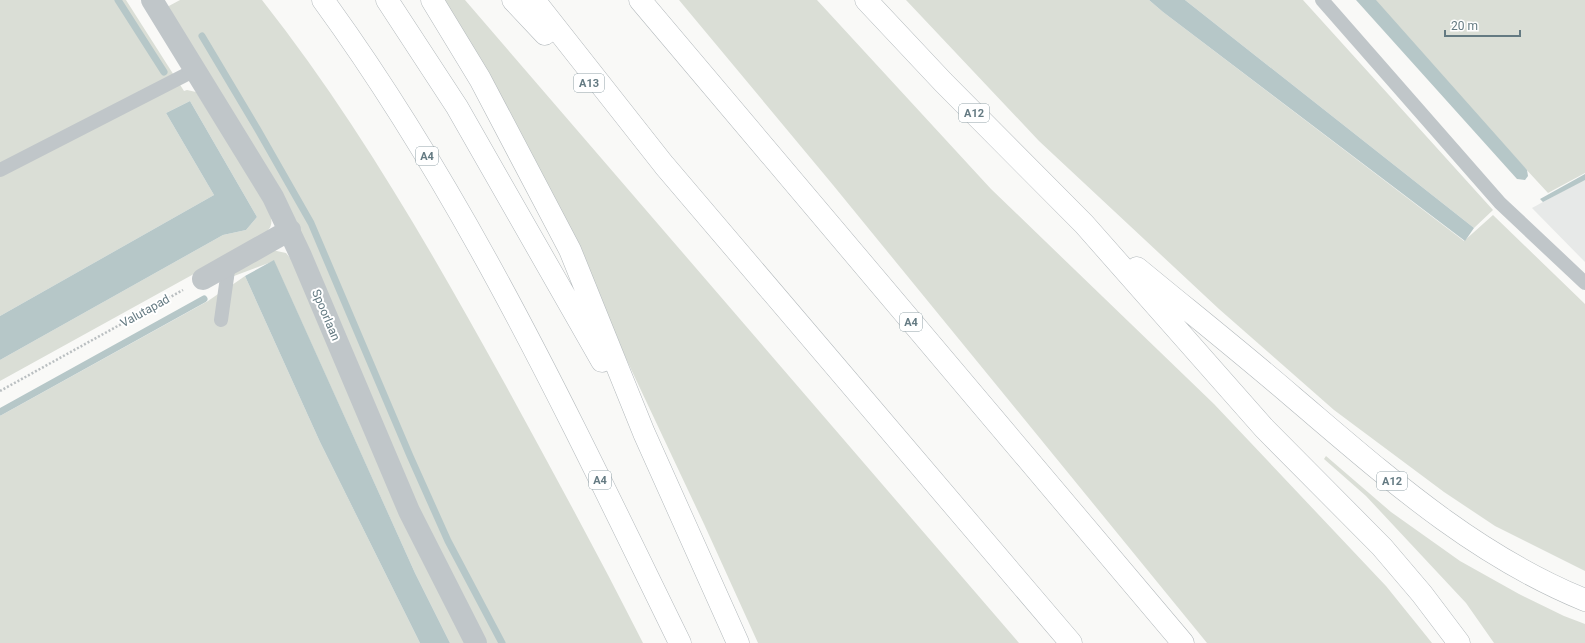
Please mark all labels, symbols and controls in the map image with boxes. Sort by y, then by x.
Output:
scale bar [1445,12,1520,38]
text: 20 m [1451,19,1478,33]
road number: A13 [574,74,604,92]
road number: A12 [959,104,989,122]
road number: A4 [416,147,438,165]
street label: Spoorlaan [309,287,343,343]
street label: Valutapad [118,292,172,330]
road number: A4 [900,313,922,331]
road number: A4 [589,471,611,489]
road number: A12 [1377,472,1407,490]

